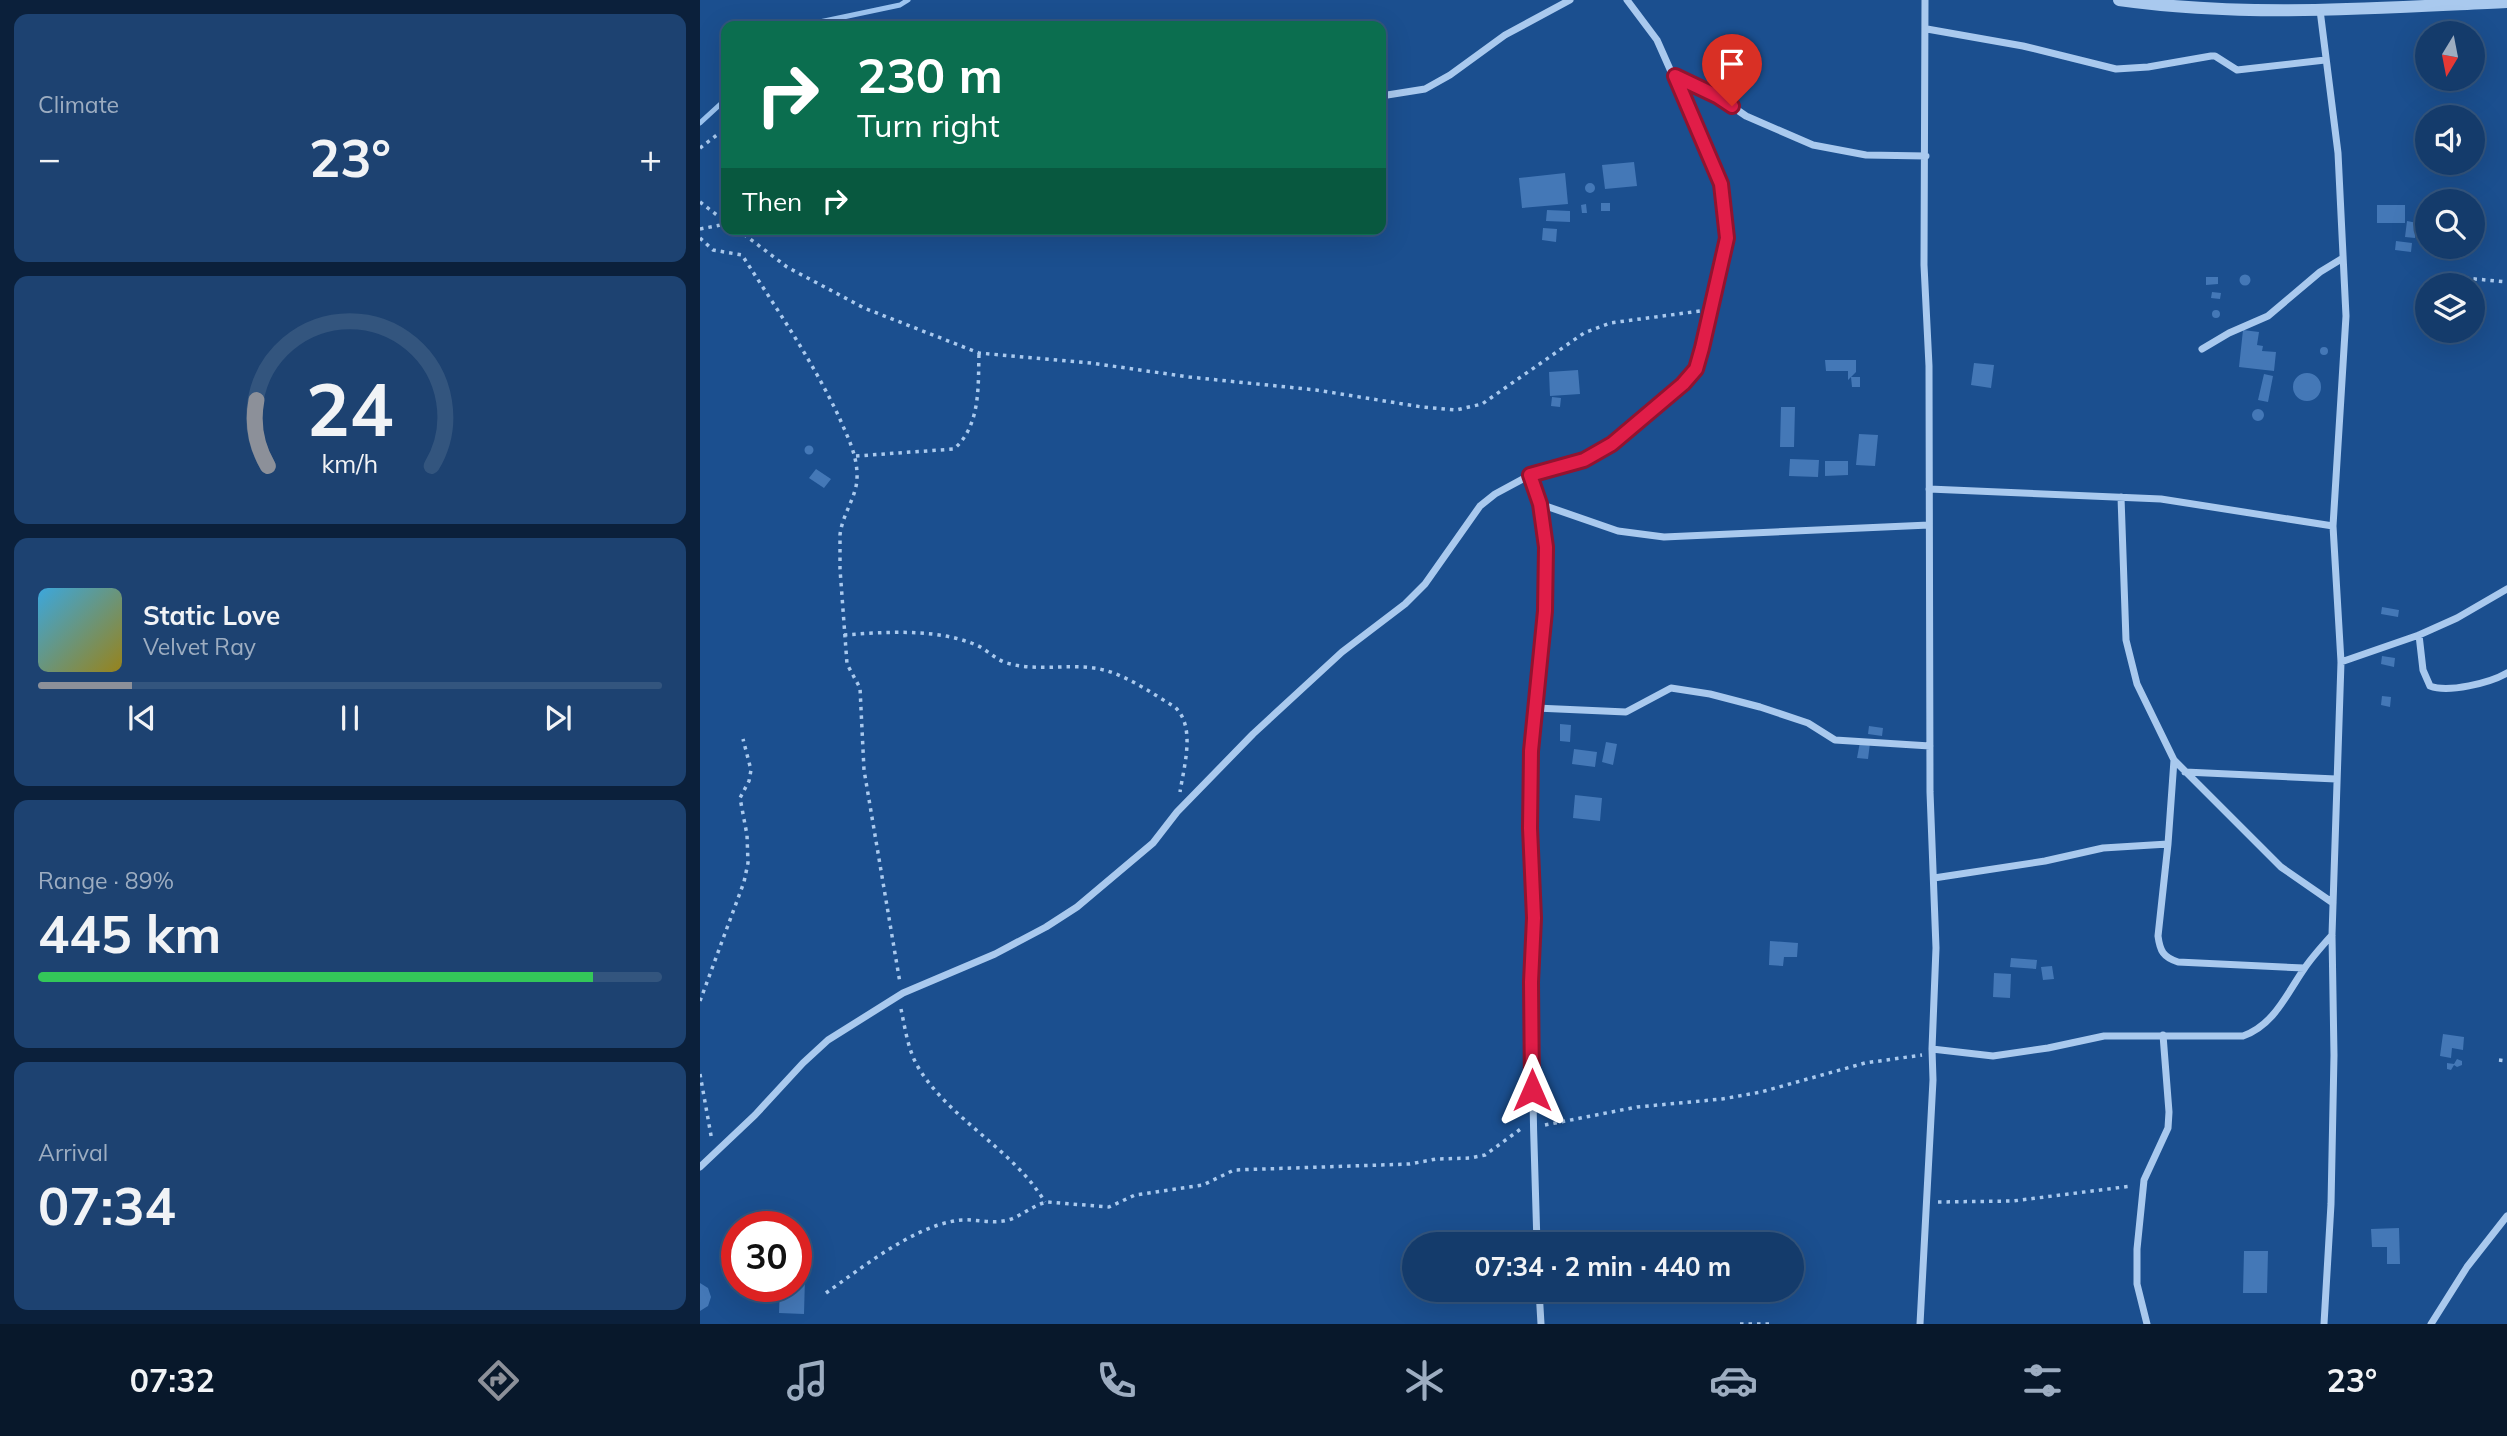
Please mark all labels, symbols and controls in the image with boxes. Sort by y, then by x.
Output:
north arrow [2415,21,2485,91]
map controls [2415,21,2485,343]
pin [1702,34,1762,106]
text: 230 m [857,44,1003,105]
icon: arrive [1713,45,1751,83]
icon: right [742,49,833,140]
text: Climate [38,90,119,119]
text: Turn right [857,105,1000,145]
button: sound [2415,105,2485,175]
text: 23° [309,125,391,190]
text: − [38,134,61,182]
text: + [639,134,662,182]
icon: right [816,182,854,220]
text: Then [742,185,802,218]
button: search [2415,189,2485,259]
button: layers [2415,273,2485,343]
text: 24 [306,363,394,454]
text: km/h [322,448,378,479]
text: Static Love [143,599,280,632]
text: Velvet Ray [143,632,256,661]
icon: previous [123,699,161,737]
icon: pause [331,699,369,737]
icon: next [539,699,577,737]
text: Range · 89% [38,866,174,895]
text: 445 km [38,901,221,966]
position arrow [1495,1053,1569,1127]
text: Arrival [38,1138,108,1167]
text: 07:34 [38,1173,176,1238]
speed limit sign: 30 [721,1211,812,1302]
text: 07:34 · 2 min · 440 m [1475,1250,1731,1283]
icon: directions [474,1356,523,1405]
icon: music [783,1356,832,1405]
icon: phone [1092,1356,1141,1405]
icon: climate [1400,1356,1449,1405]
icon: car [1709,1356,1758,1405]
icon: filters [2018,1356,2067,1405]
text: 07:32 [130,1360,215,1400]
text: 23° [2327,1360,2377,1400]

